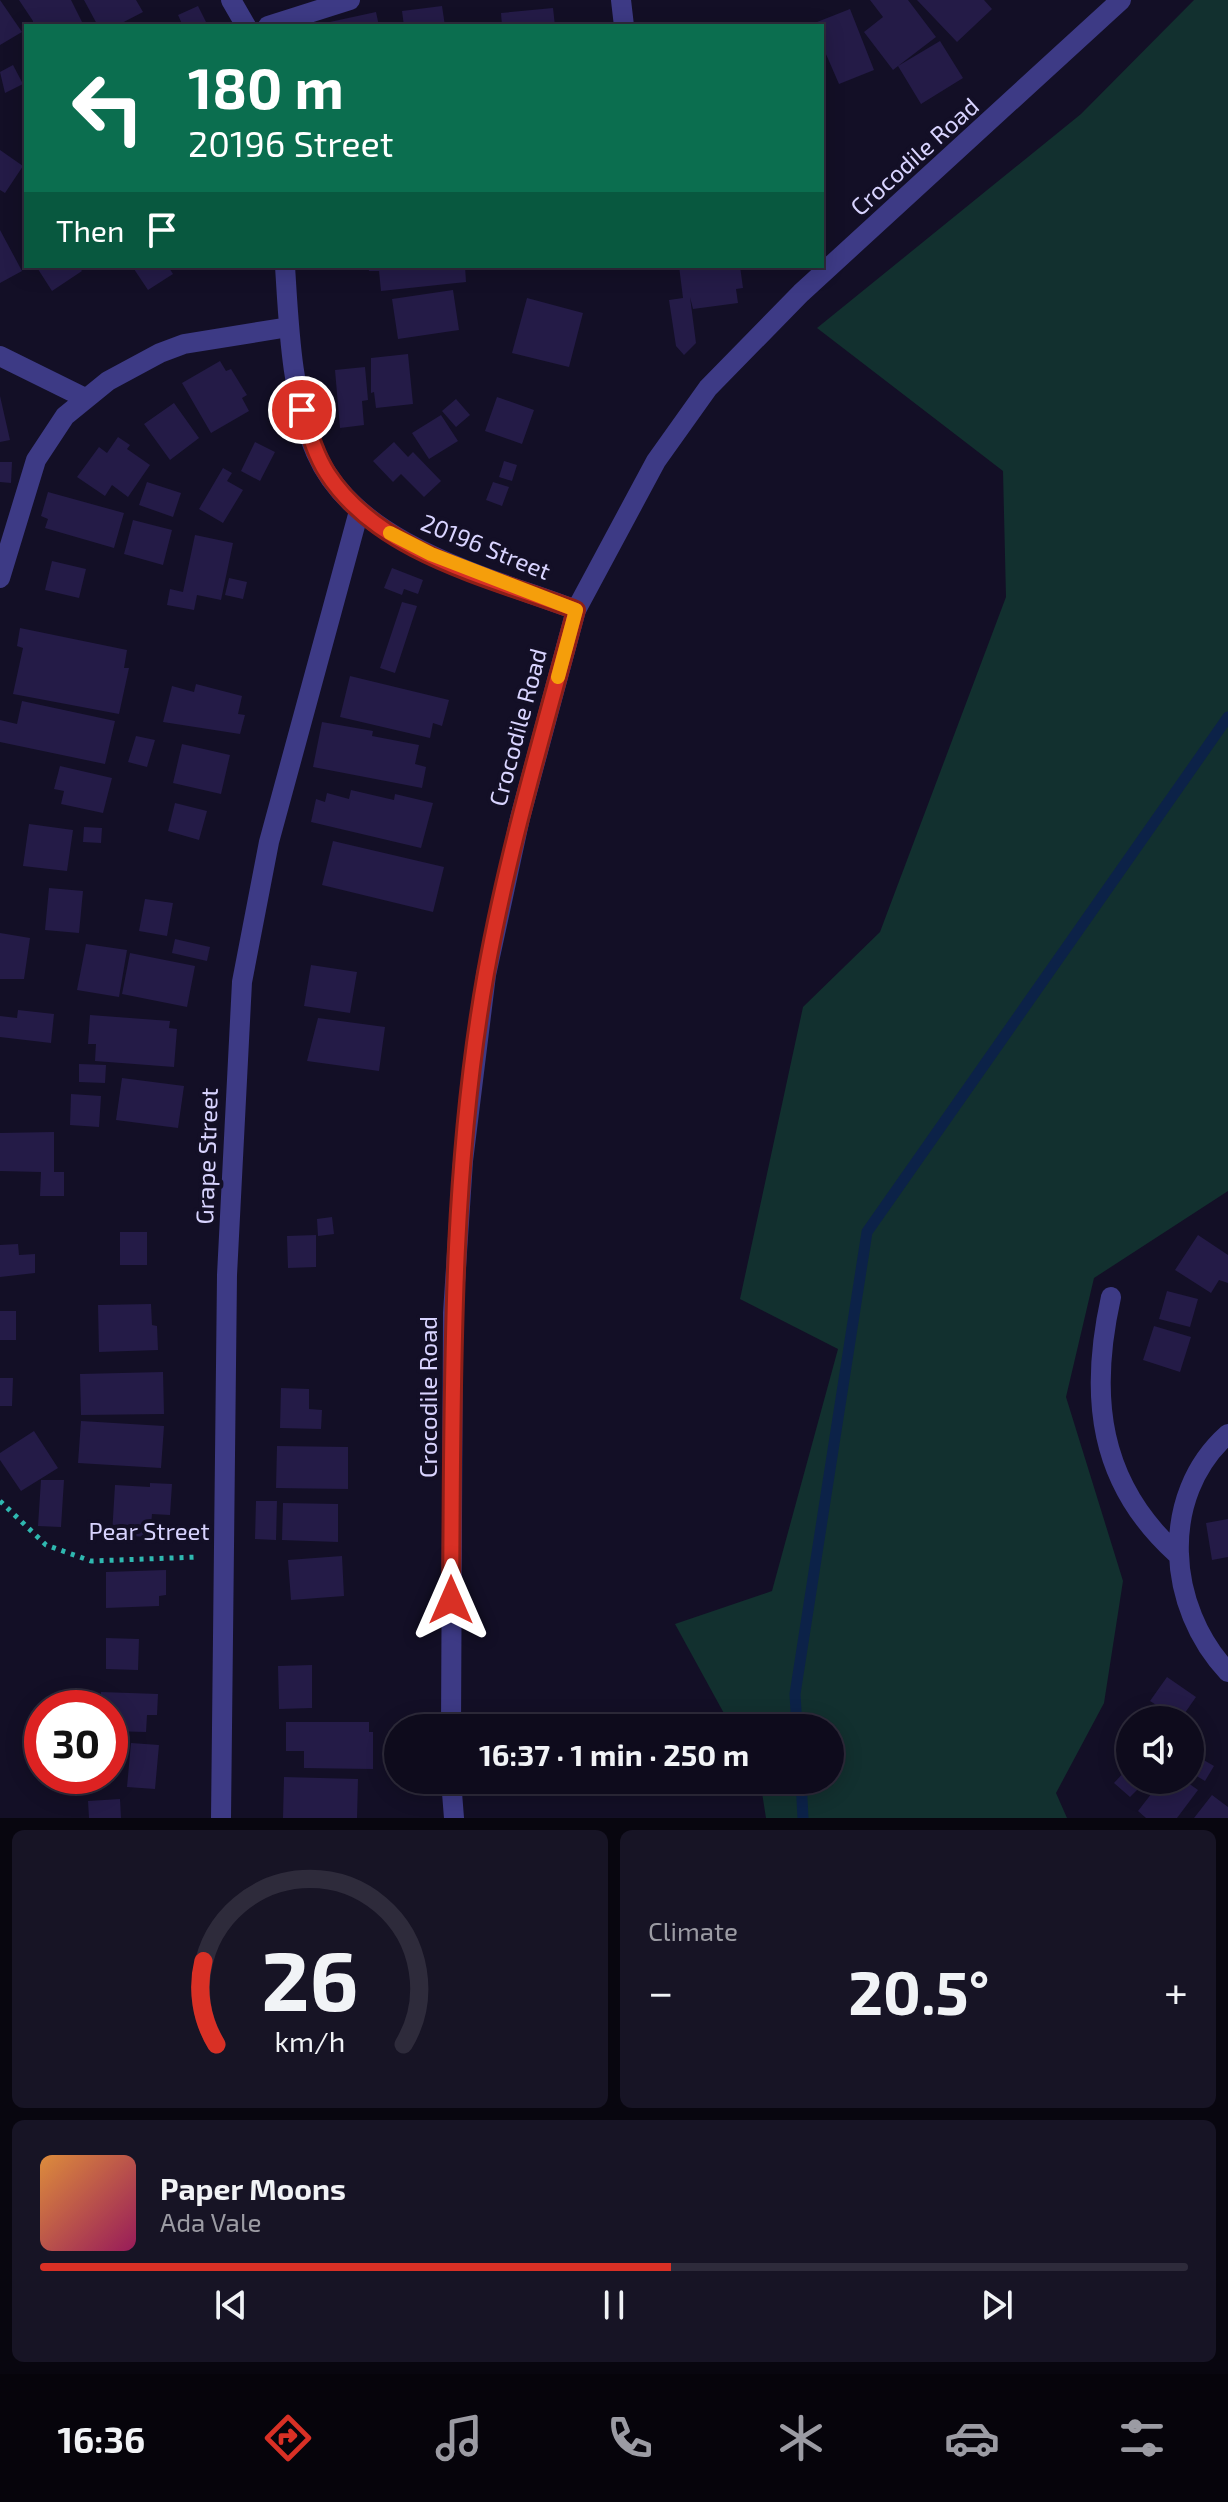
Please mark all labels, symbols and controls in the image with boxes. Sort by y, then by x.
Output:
text: 180 m [188,53,344,120]
icon: left [56,56,160,160]
street label: Crocodile Road [844,91,984,221]
text: 20196 Street [188,121,394,164]
icon: arrive [140,208,184,252]
text: Then [56,212,124,248]
pin [268,376,336,444]
icon: arrive [280,388,324,432]
street label: 20196 Street [417,507,555,585]
street label: Crocodile Road [482,645,552,809]
street label: Grape Street [189,1087,223,1225]
street label: Crocodile Road [413,1316,442,1478]
street label: Pear Street [88,1516,210,1545]
position arrow [409,1558,493,1642]
speed limit sign: 30 [24,1690,128,1794]
map controls [1116,1706,1204,1794]
button: sound [1116,1706,1204,1794]
text: 16:37 · 1 min · 250 m [479,1736,749,1772]
text: Climate [648,1915,738,1946]
text: 26 [261,1928,359,2028]
text: 20.5° [848,1955,989,2027]
text: − [648,1964,674,2017]
text: + [1164,1964,1188,2017]
text: km/h [275,2023,345,2058]
text: Paper Moons [160,2170,346,2206]
text: Ada Vale [160,2206,262,2237]
icon: previous [209,2283,253,2327]
icon: pause [592,2283,636,2327]
icon: next [975,2283,1019,2327]
icon: directions [260,2410,316,2466]
icon: music [431,2410,487,2466]
icon: phone [602,2410,658,2466]
icon: climate [773,2410,829,2466]
icon: car [944,2410,1000,2466]
icon: filters [1114,2410,1170,2466]
text: 16:36 [57,2417,145,2460]

